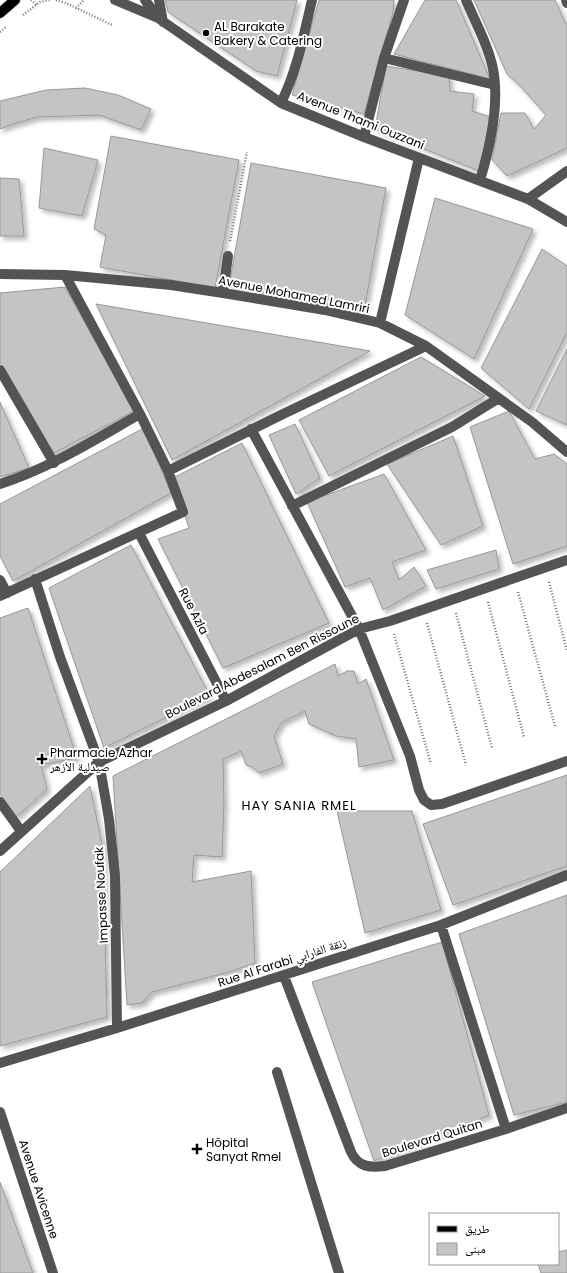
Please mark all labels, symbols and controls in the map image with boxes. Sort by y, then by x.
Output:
place label: AL Barakate Bakery & Catering [214,18,322,49]
marker: AL Barakate Bakery & Catering [201,28,211,38]
street label: Avenue Thami Ouzzani [295,87,427,153]
street label: Avenue Mohamed Lamriri [217,271,371,317]
street label: Rue Azla [175,585,213,637]
street label: Boulevard Abdesalam Ben Rissoune [162,610,362,722]
place label: Pharmacie Azhar صيدلية الأزهر [49,744,153,775]
marker: Pharmacie Azhar صيدلية الأزهر [37,754,47,764]
district label: HAY SANIA RMEL [241,796,357,815]
street label: Impasse Noufak [90,845,112,944]
street label: Rue Al Farabi زنقة الفارابي [216,933,349,993]
street label: Boulevard Quitan [380,1115,484,1161]
place label: Hôpital Sanyat Rmel [206,1134,281,1165]
street label: Avenue Avicenne [15,1137,63,1241]
marker: Hôpital Sanyat Rmel [191,1143,203,1155]
legend [429,1213,559,1265]
text: طريق [465,1220,490,1237]
text: مبنى [465,1240,486,1257]

